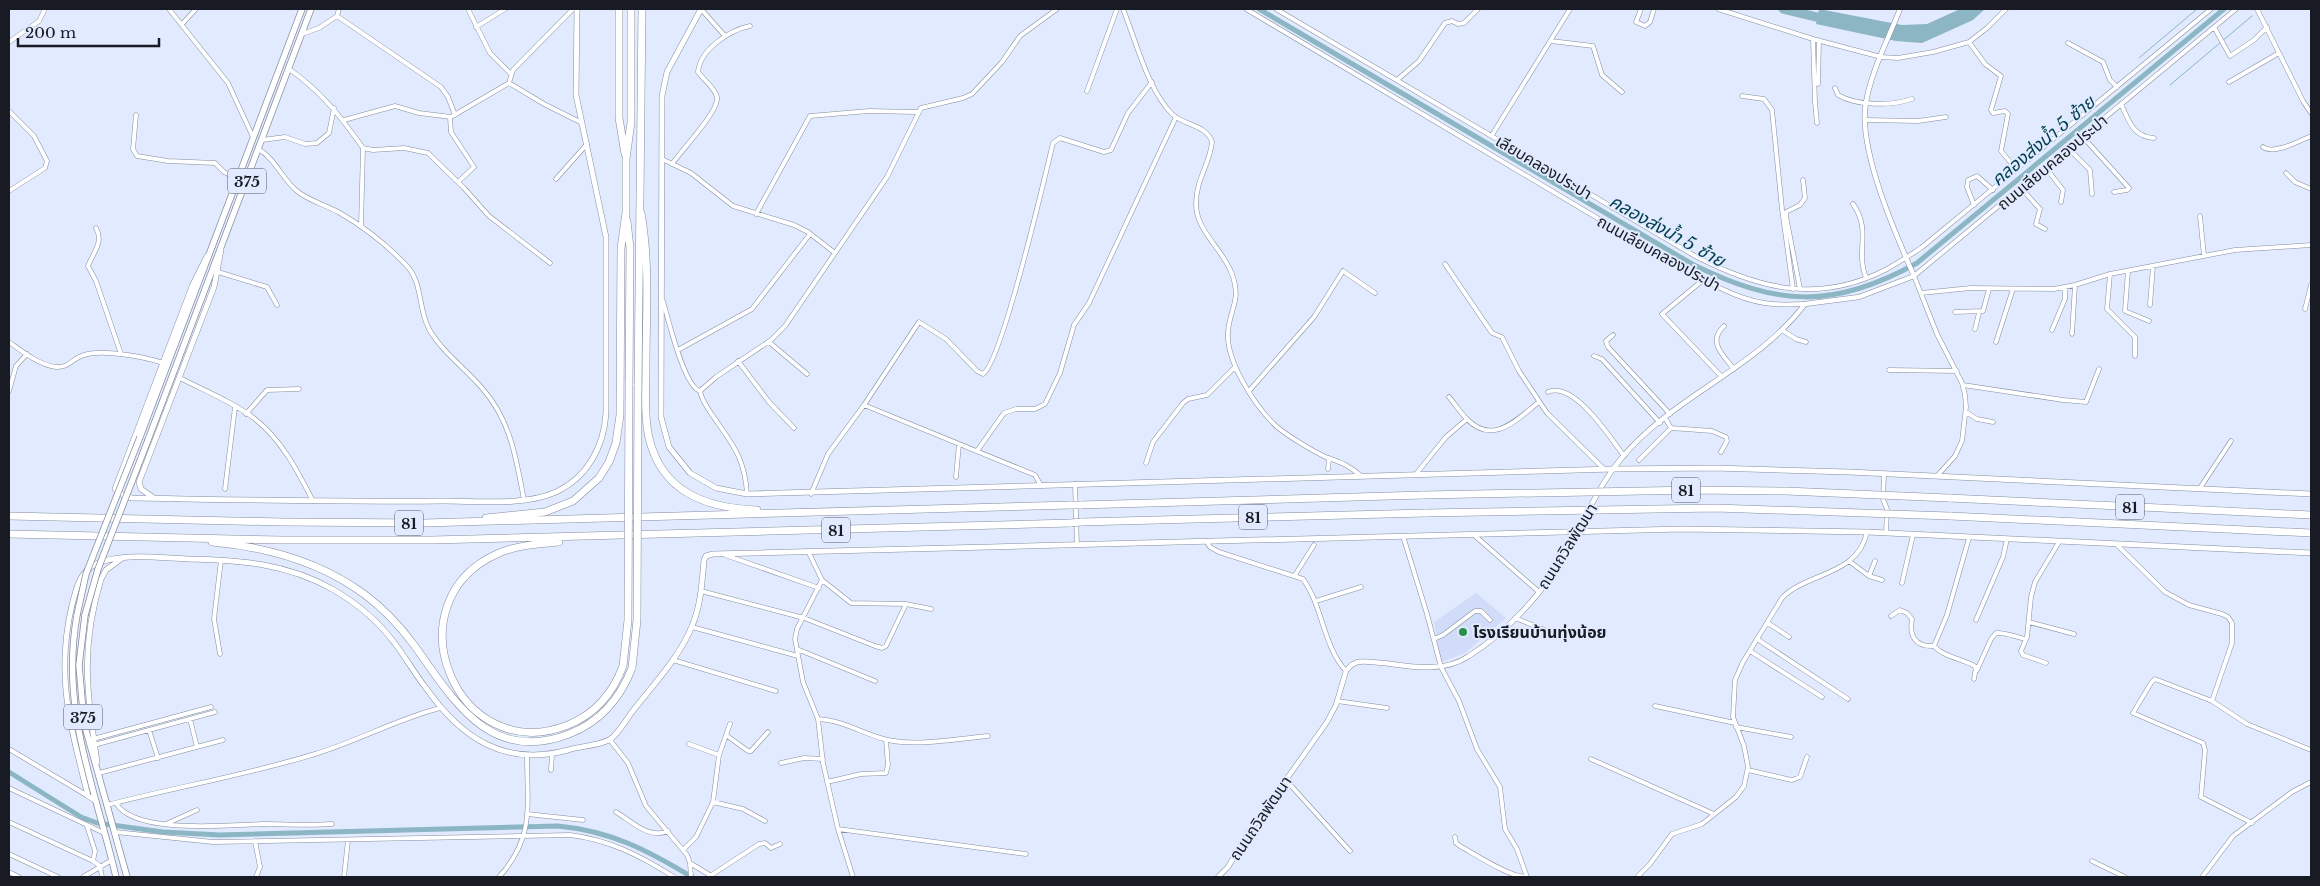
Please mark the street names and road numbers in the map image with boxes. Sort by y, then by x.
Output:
street label: ถนนเลียบคลองประปา [1993,110,2111,214]
street label: เลียบคลองประปา [1492,130,1596,204]
road number: 375 [228,168,266,194]
street label: ถนนเลียบคลองประปา [1594,211,1724,295]
road number: 81 [1672,478,1700,502]
road number: 81 [2116,494,2144,520]
street label: ถนนถวิลพัฒนา [1533,499,1601,593]
road number: 81 [1239,504,1267,530]
road number: 81 [395,510,423,536]
road number: 81 [822,518,850,542]
road number: 375 [64,704,102,730]
street label: ถนนถวิลพัฒนา [1224,772,1296,864]

